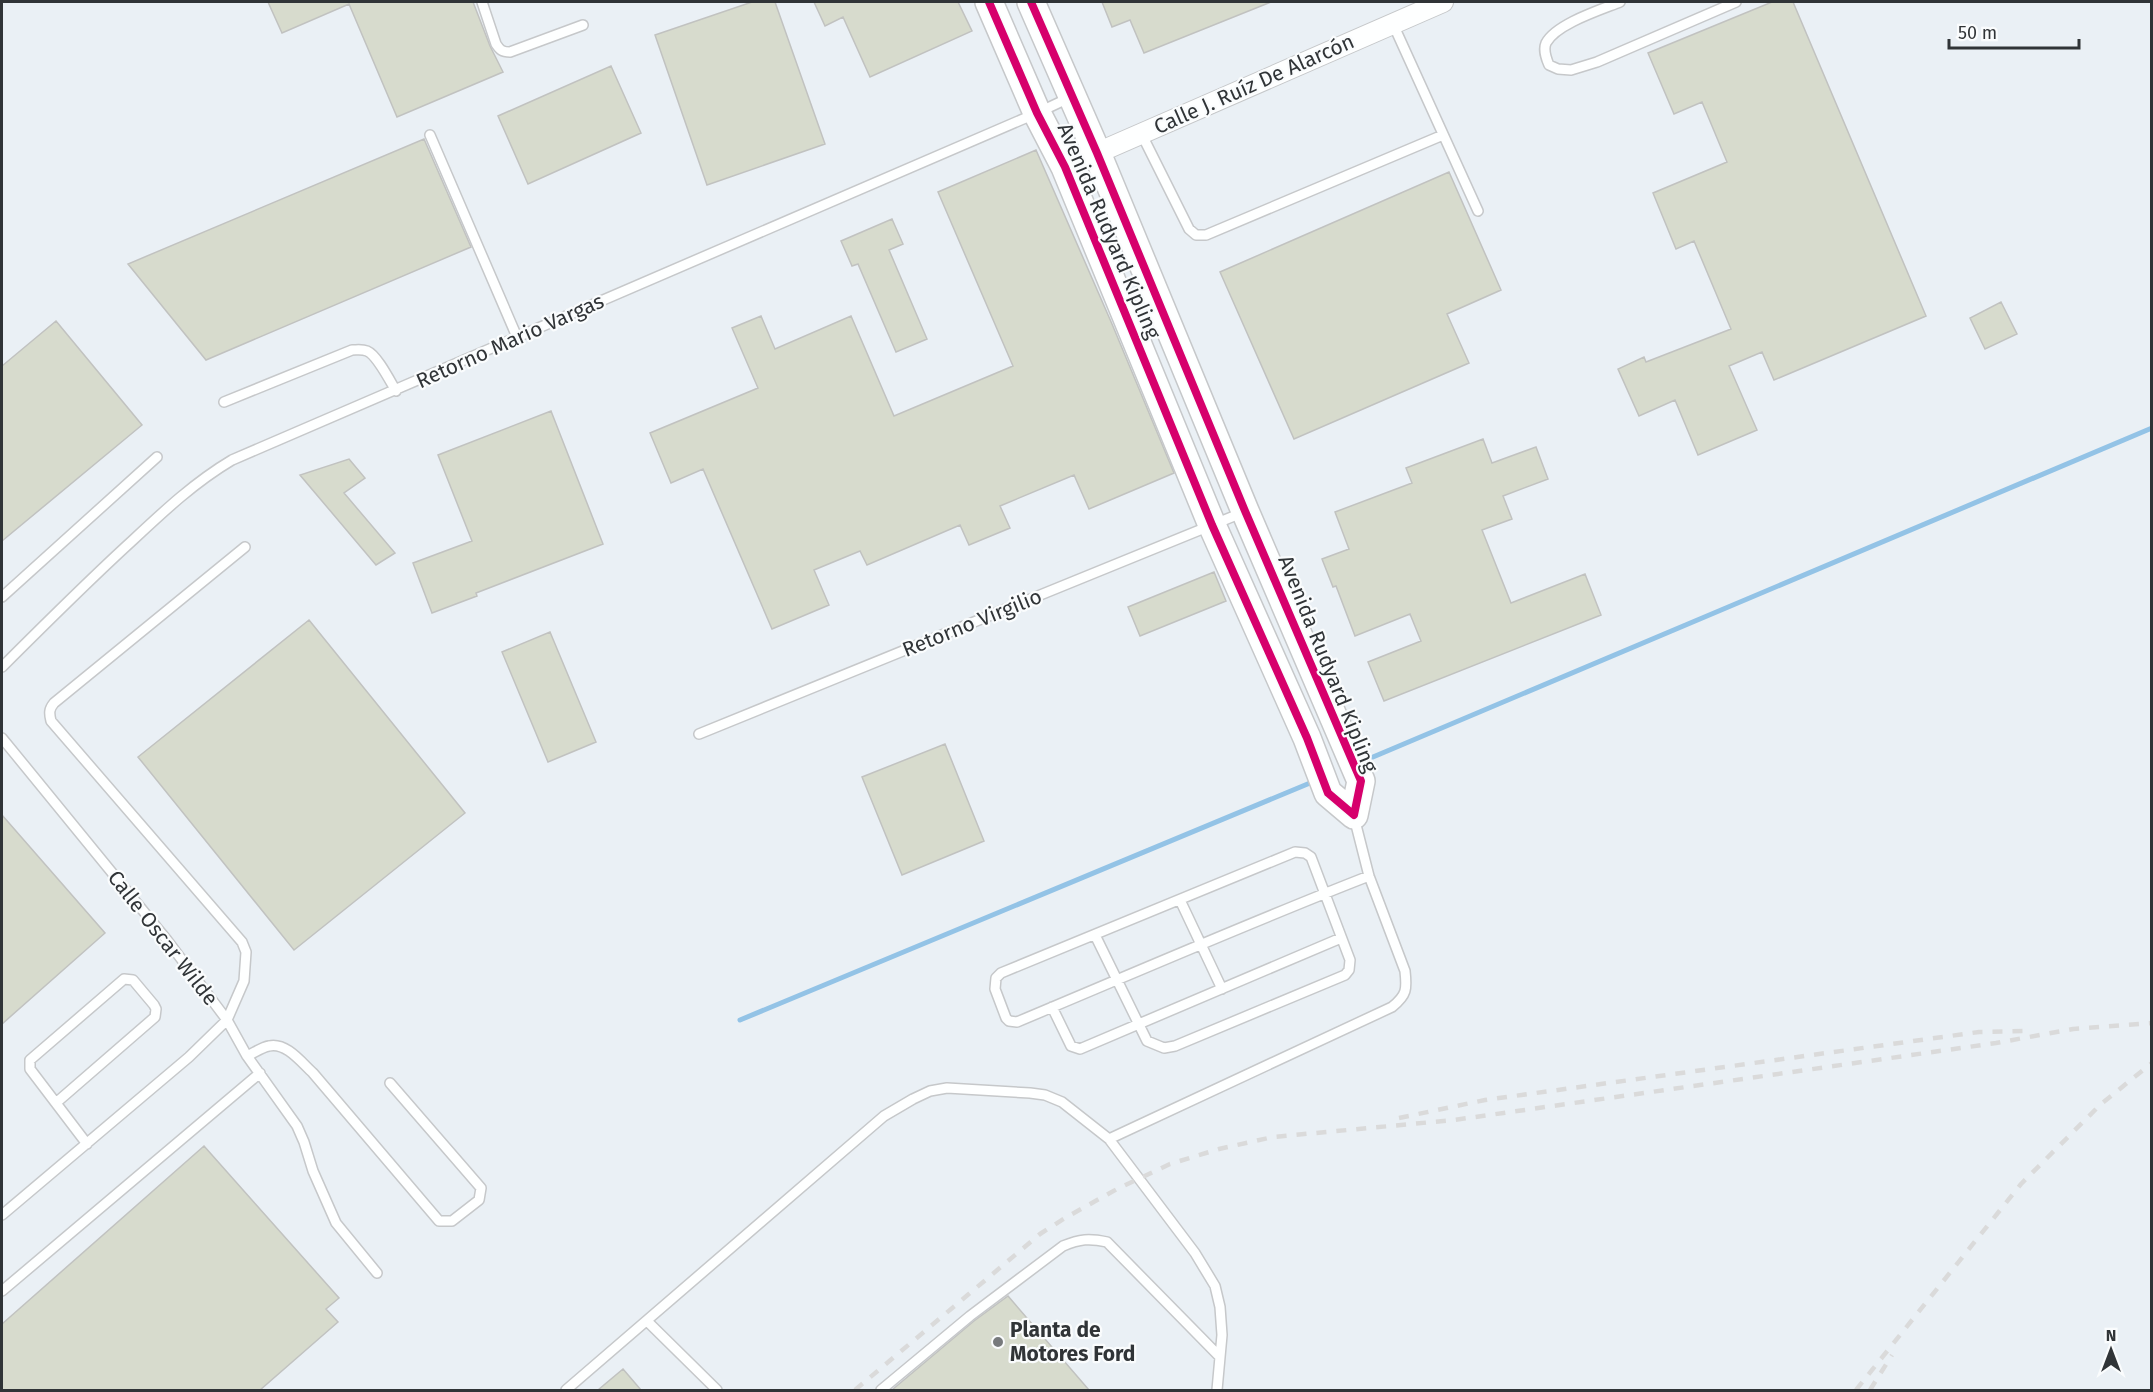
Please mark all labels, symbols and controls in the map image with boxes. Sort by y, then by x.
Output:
scale bar [1949,12,2080,50]
text: 50 m [1958,22,1997,44]
street label: Calle J. Ruíz De Alarcón [1150,28,1358,140]
street label: Avenida Rudyard Kipling [1052,119,1166,343]
street label: Retorno Mario Vargas [412,288,608,394]
street label: Avenida Rudyard Kipling [1272,552,1384,777]
street label: Retorno Virgilio [898,583,1046,663]
street label: Calle Oscar Wilde [102,865,224,1011]
place label: Planta de Motores Ford [1010,1317,1135,1367]
north arrow [2081,1320,2141,1380]
text: N [2106,1326,2116,1345]
marker: Planta de Motores Ford [991,1335,1005,1349]

